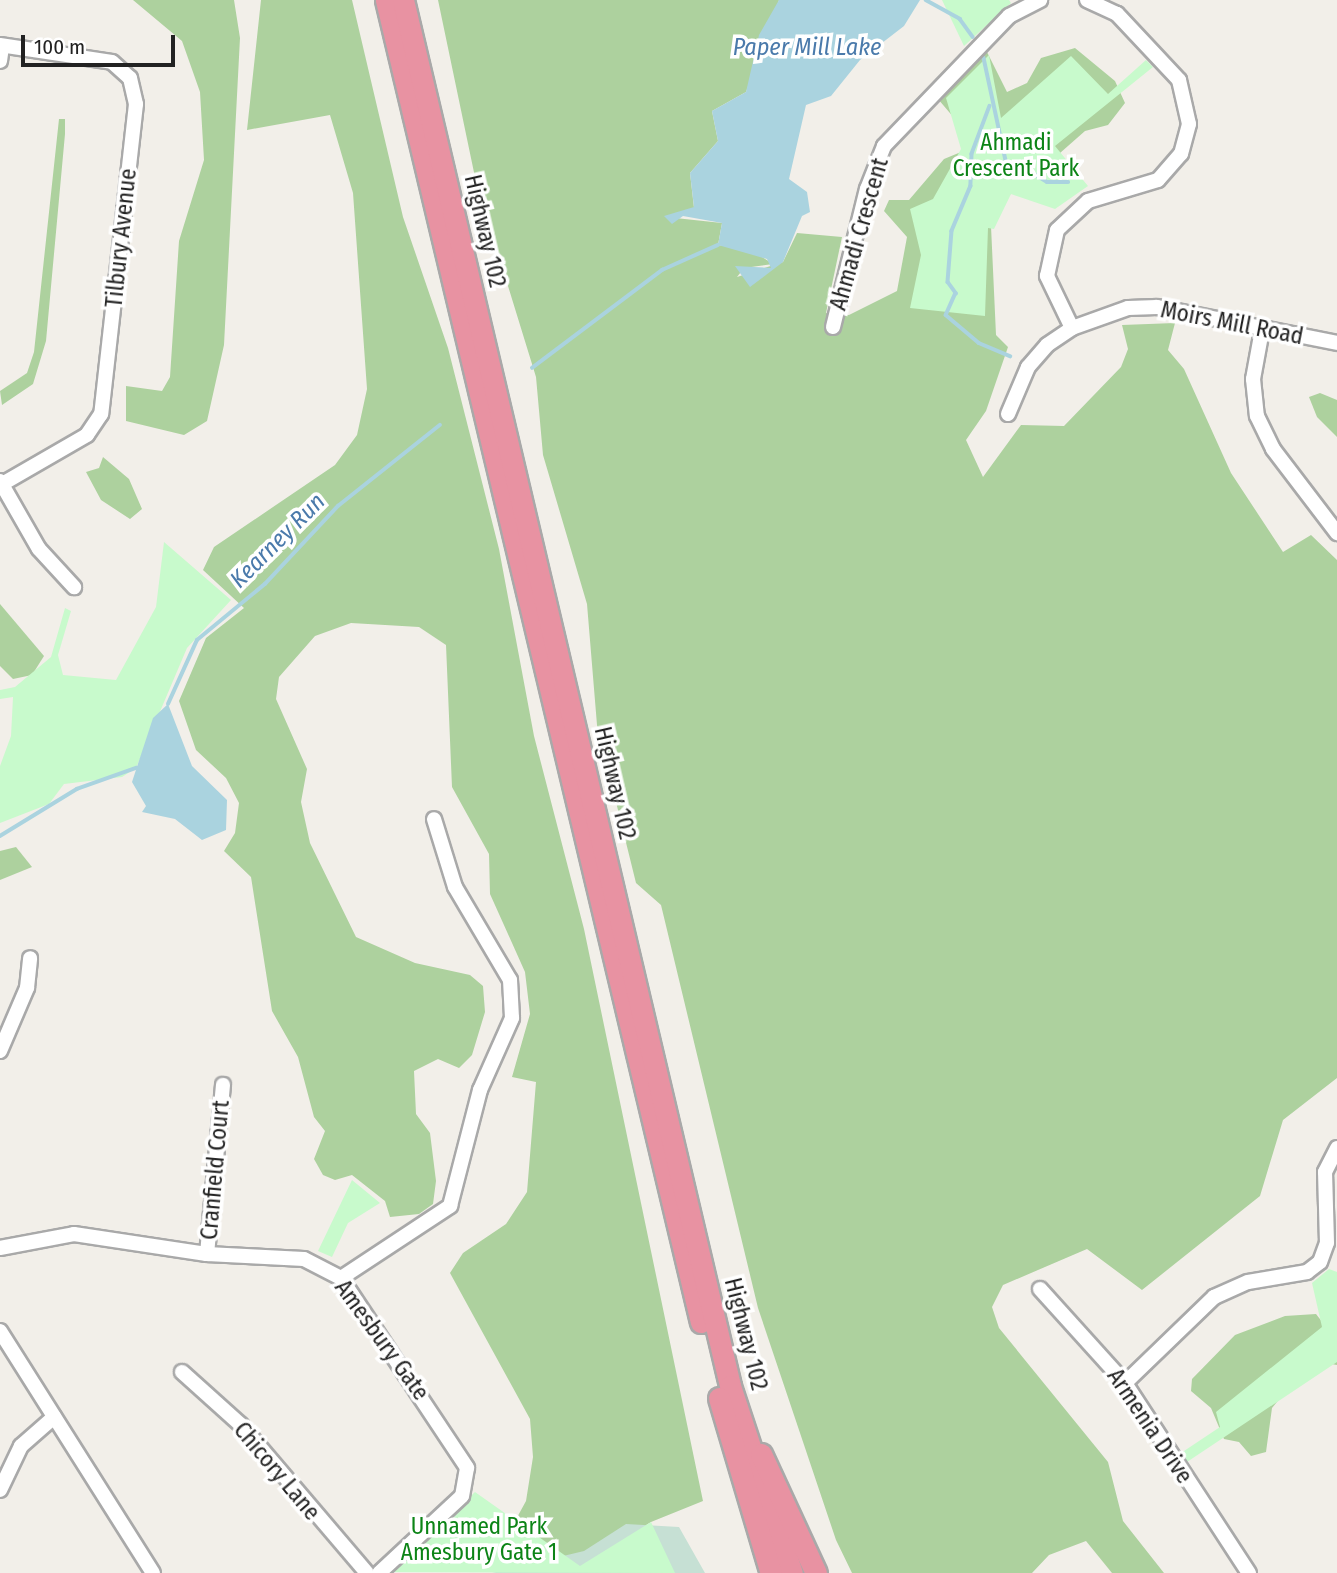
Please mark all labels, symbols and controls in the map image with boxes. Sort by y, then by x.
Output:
scale bar [24,21,178,65]
text: 100 m [34,34,85,60]
water label: Paper Mill Lake [733,34,881,62]
park label: Ahmadi Crescent Park [953,128,1079,182]
street label: Ahmadi Crescent [824,155,894,313]
street label: Tilbury Avenue [100,167,142,309]
street label: Highway 102 [459,172,511,290]
street label: Moirs Mill Road [1158,296,1306,350]
water label: Kearney Run [225,488,331,594]
street label: Highway 102 [589,724,641,842]
street label: Cranfield Court [195,1099,235,1241]
street label: Amesbury Gate [329,1274,435,1406]
street label: Highway 102 [719,1275,773,1393]
street label: Armenia Drive [1102,1363,1198,1489]
street label: Chicory Lane [228,1416,326,1526]
park label: Unnamed Park Amesbury Gate 1 [401,1512,557,1566]

